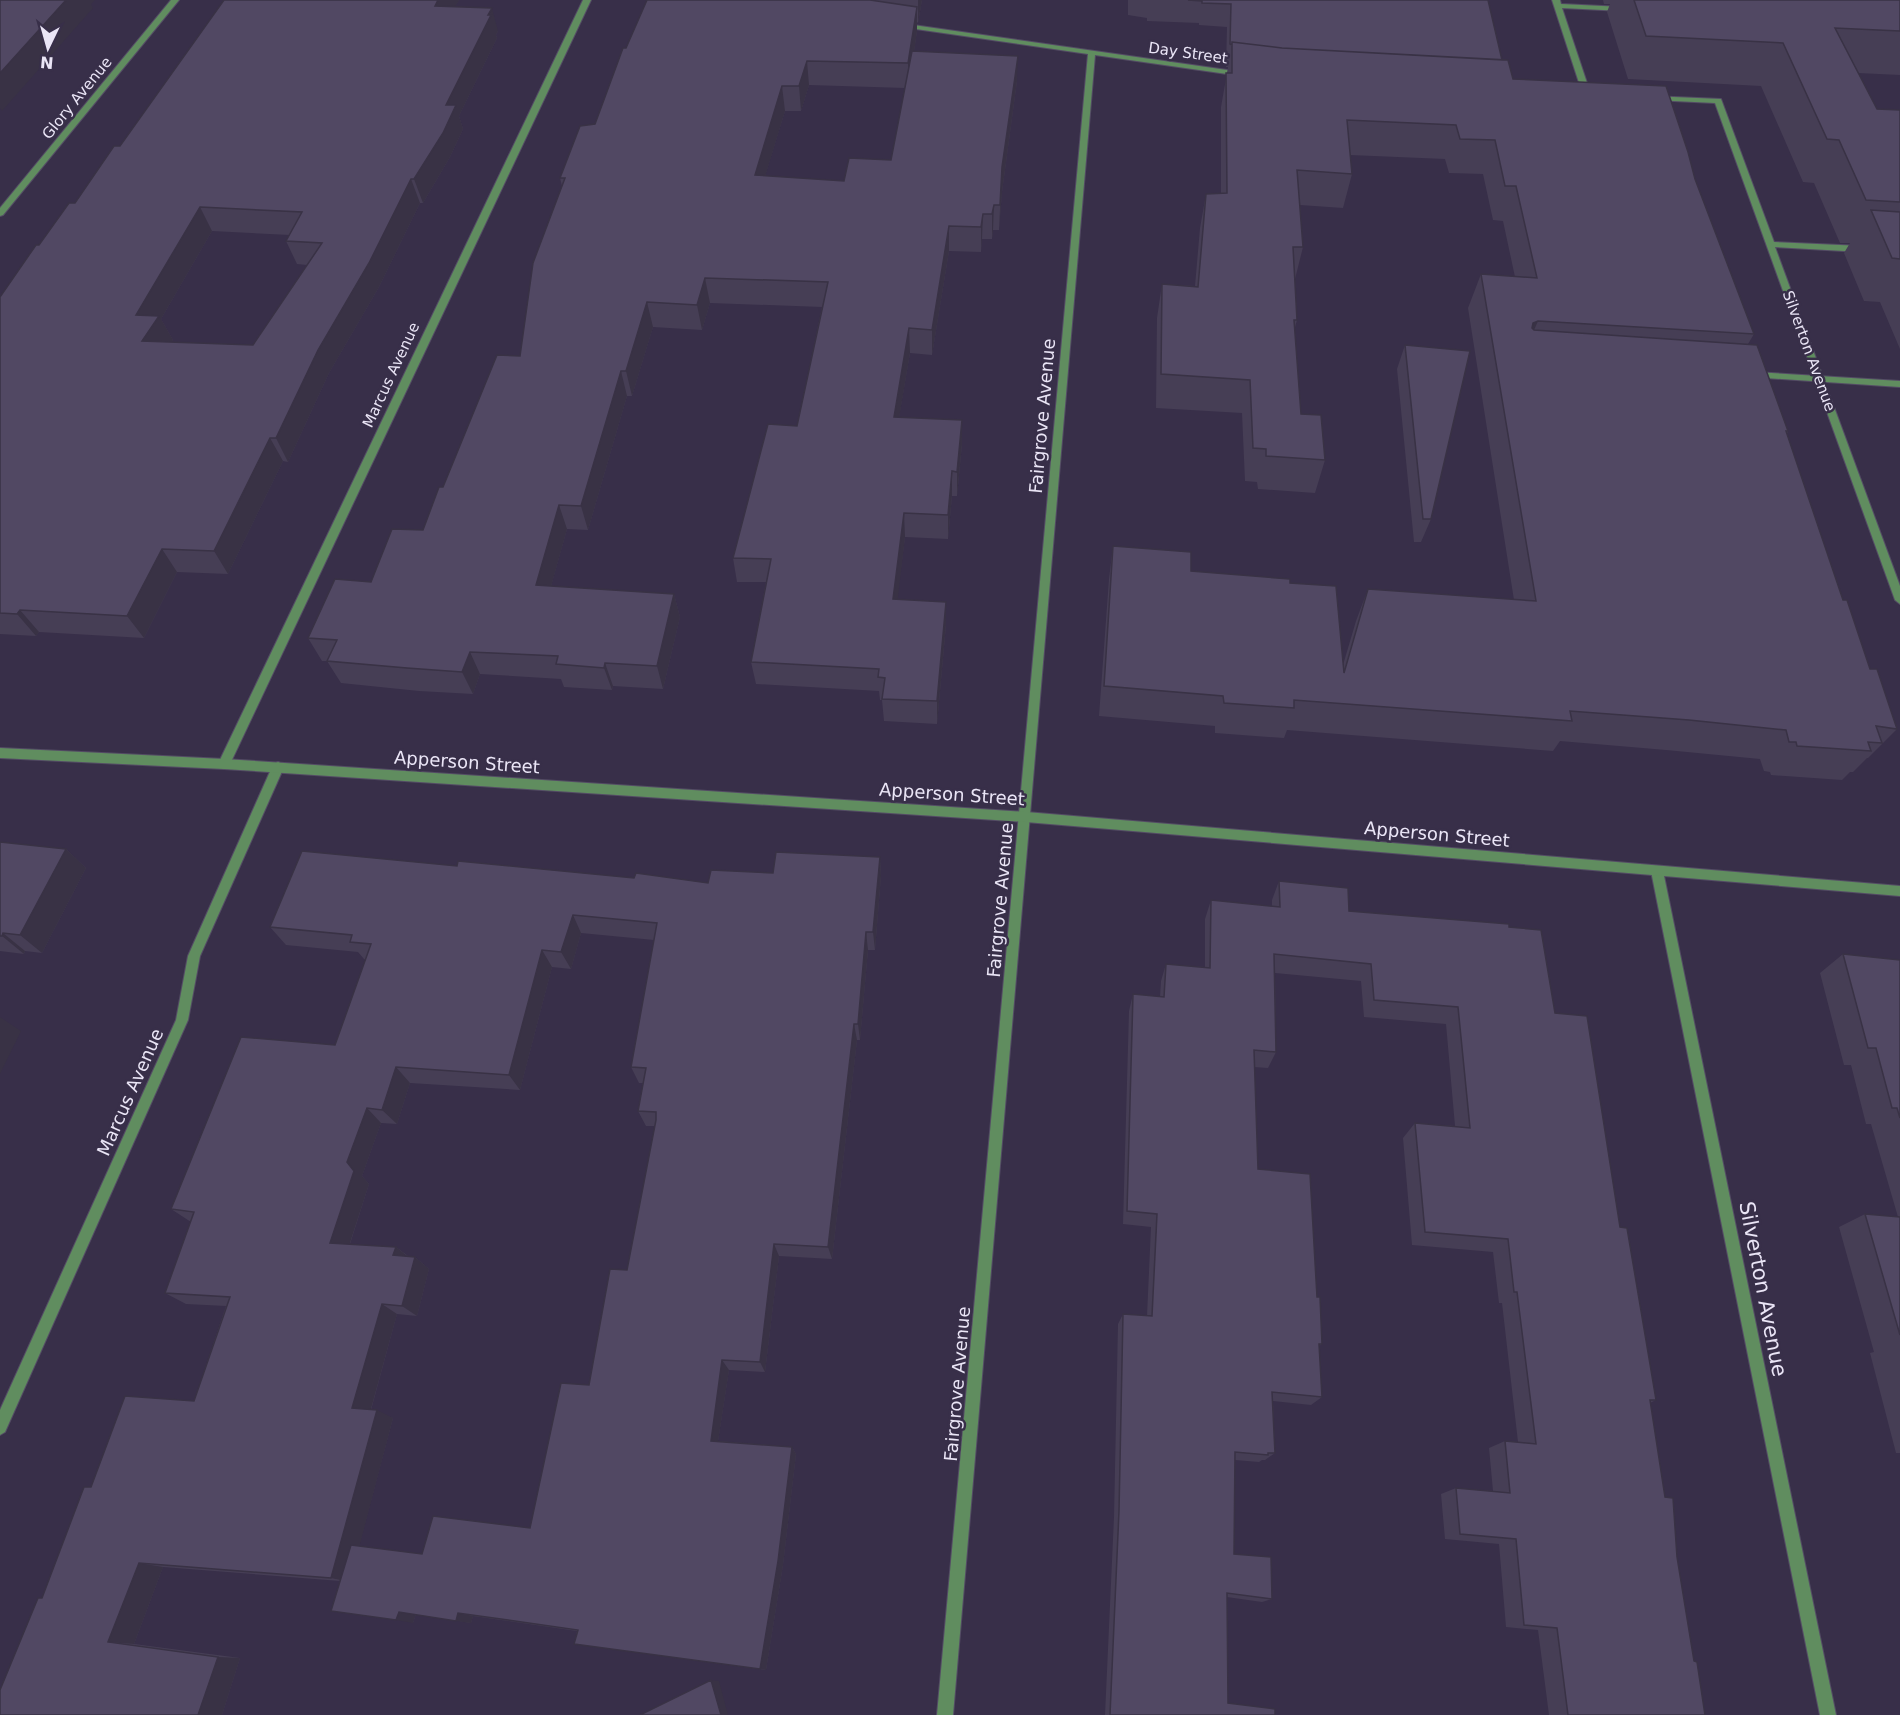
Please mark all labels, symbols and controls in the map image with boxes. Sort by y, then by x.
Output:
north arrow [18,18,78,78]
street label: Day Street [1147,39,1229,67]
text: N [39,52,54,72]
street label: Glory Avenue [38,53,116,143]
street label: Silverton Avenue [1779,288,1839,414]
street label: Marcus Avenue [359,320,423,430]
street label: Fairgrove Avenue [1025,338,1059,494]
street label: Apperson Street [394,746,540,778]
street label: Apperson Street [879,778,1025,810]
street label: Apperson Street [1363,817,1511,851]
street label: Fairgrove Avenue [983,822,1017,978]
street label: Marcus Avenue [93,1025,167,1159]
street label: Silverton Avenue [1734,1199,1792,1379]
street label: Fairgrove Avenue [940,1306,974,1462]

